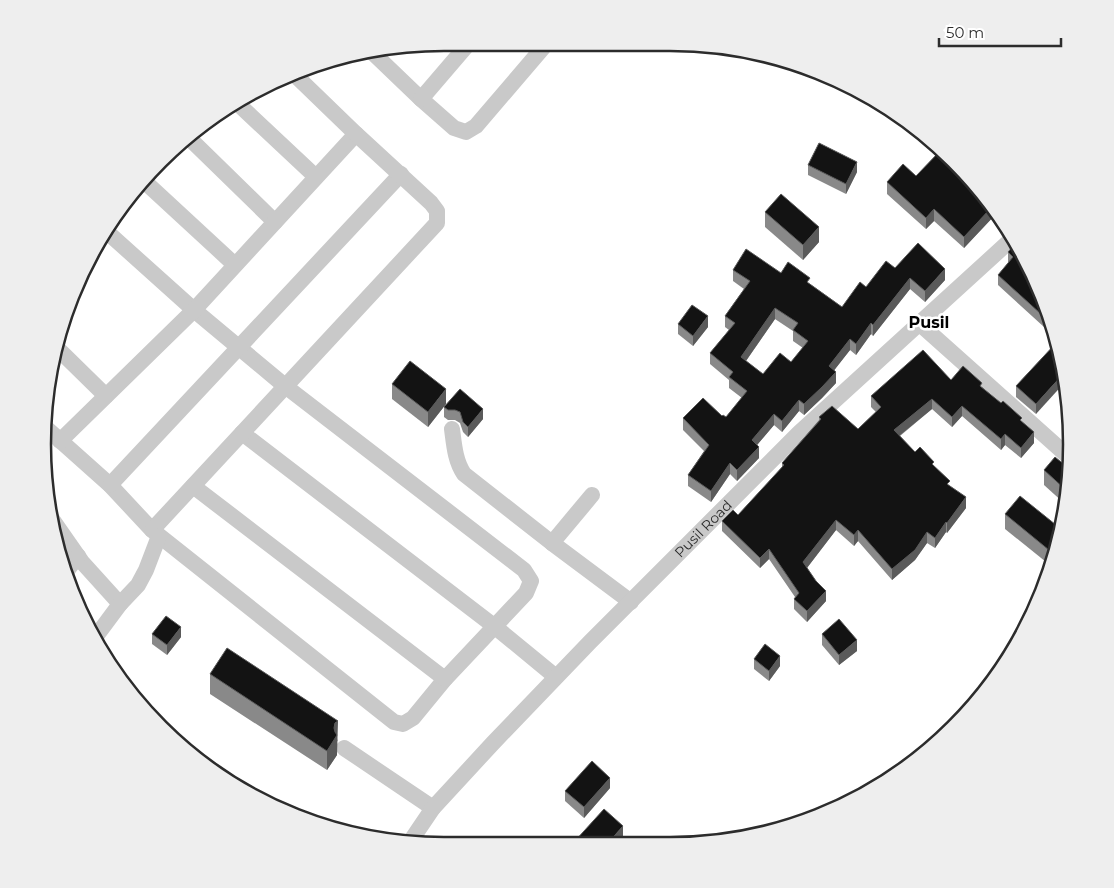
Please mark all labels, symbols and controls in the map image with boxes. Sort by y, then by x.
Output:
scale bar [939,15,1062,47]
text: 50 m [946,23,984,42]
district label: Pusil [909,313,949,332]
street label: Pusil Road [671,496,736,561]

